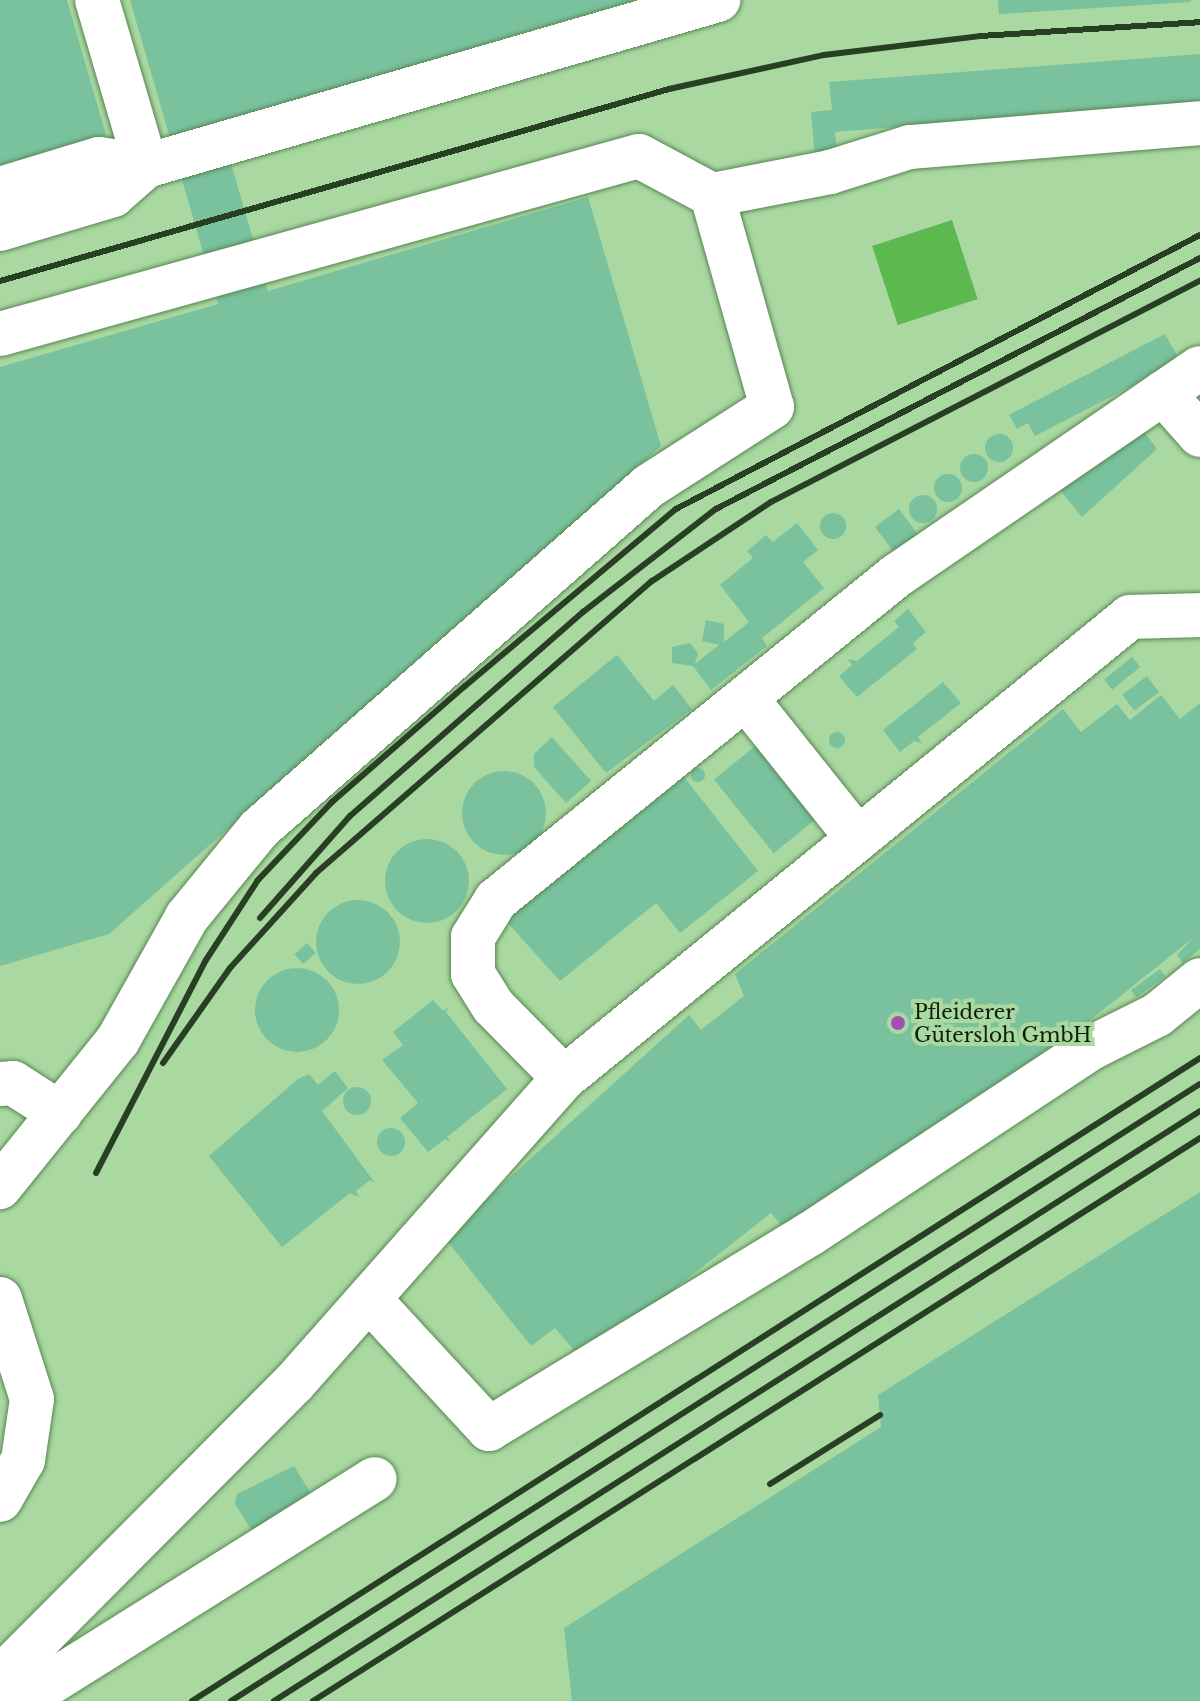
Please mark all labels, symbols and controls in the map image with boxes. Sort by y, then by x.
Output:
place label: Pfleiderer Gütersloh GmbH [914,1000,1091,1047]
marker: Pfleiderer Gütersloh GmbH [889,1014,907,1032]

